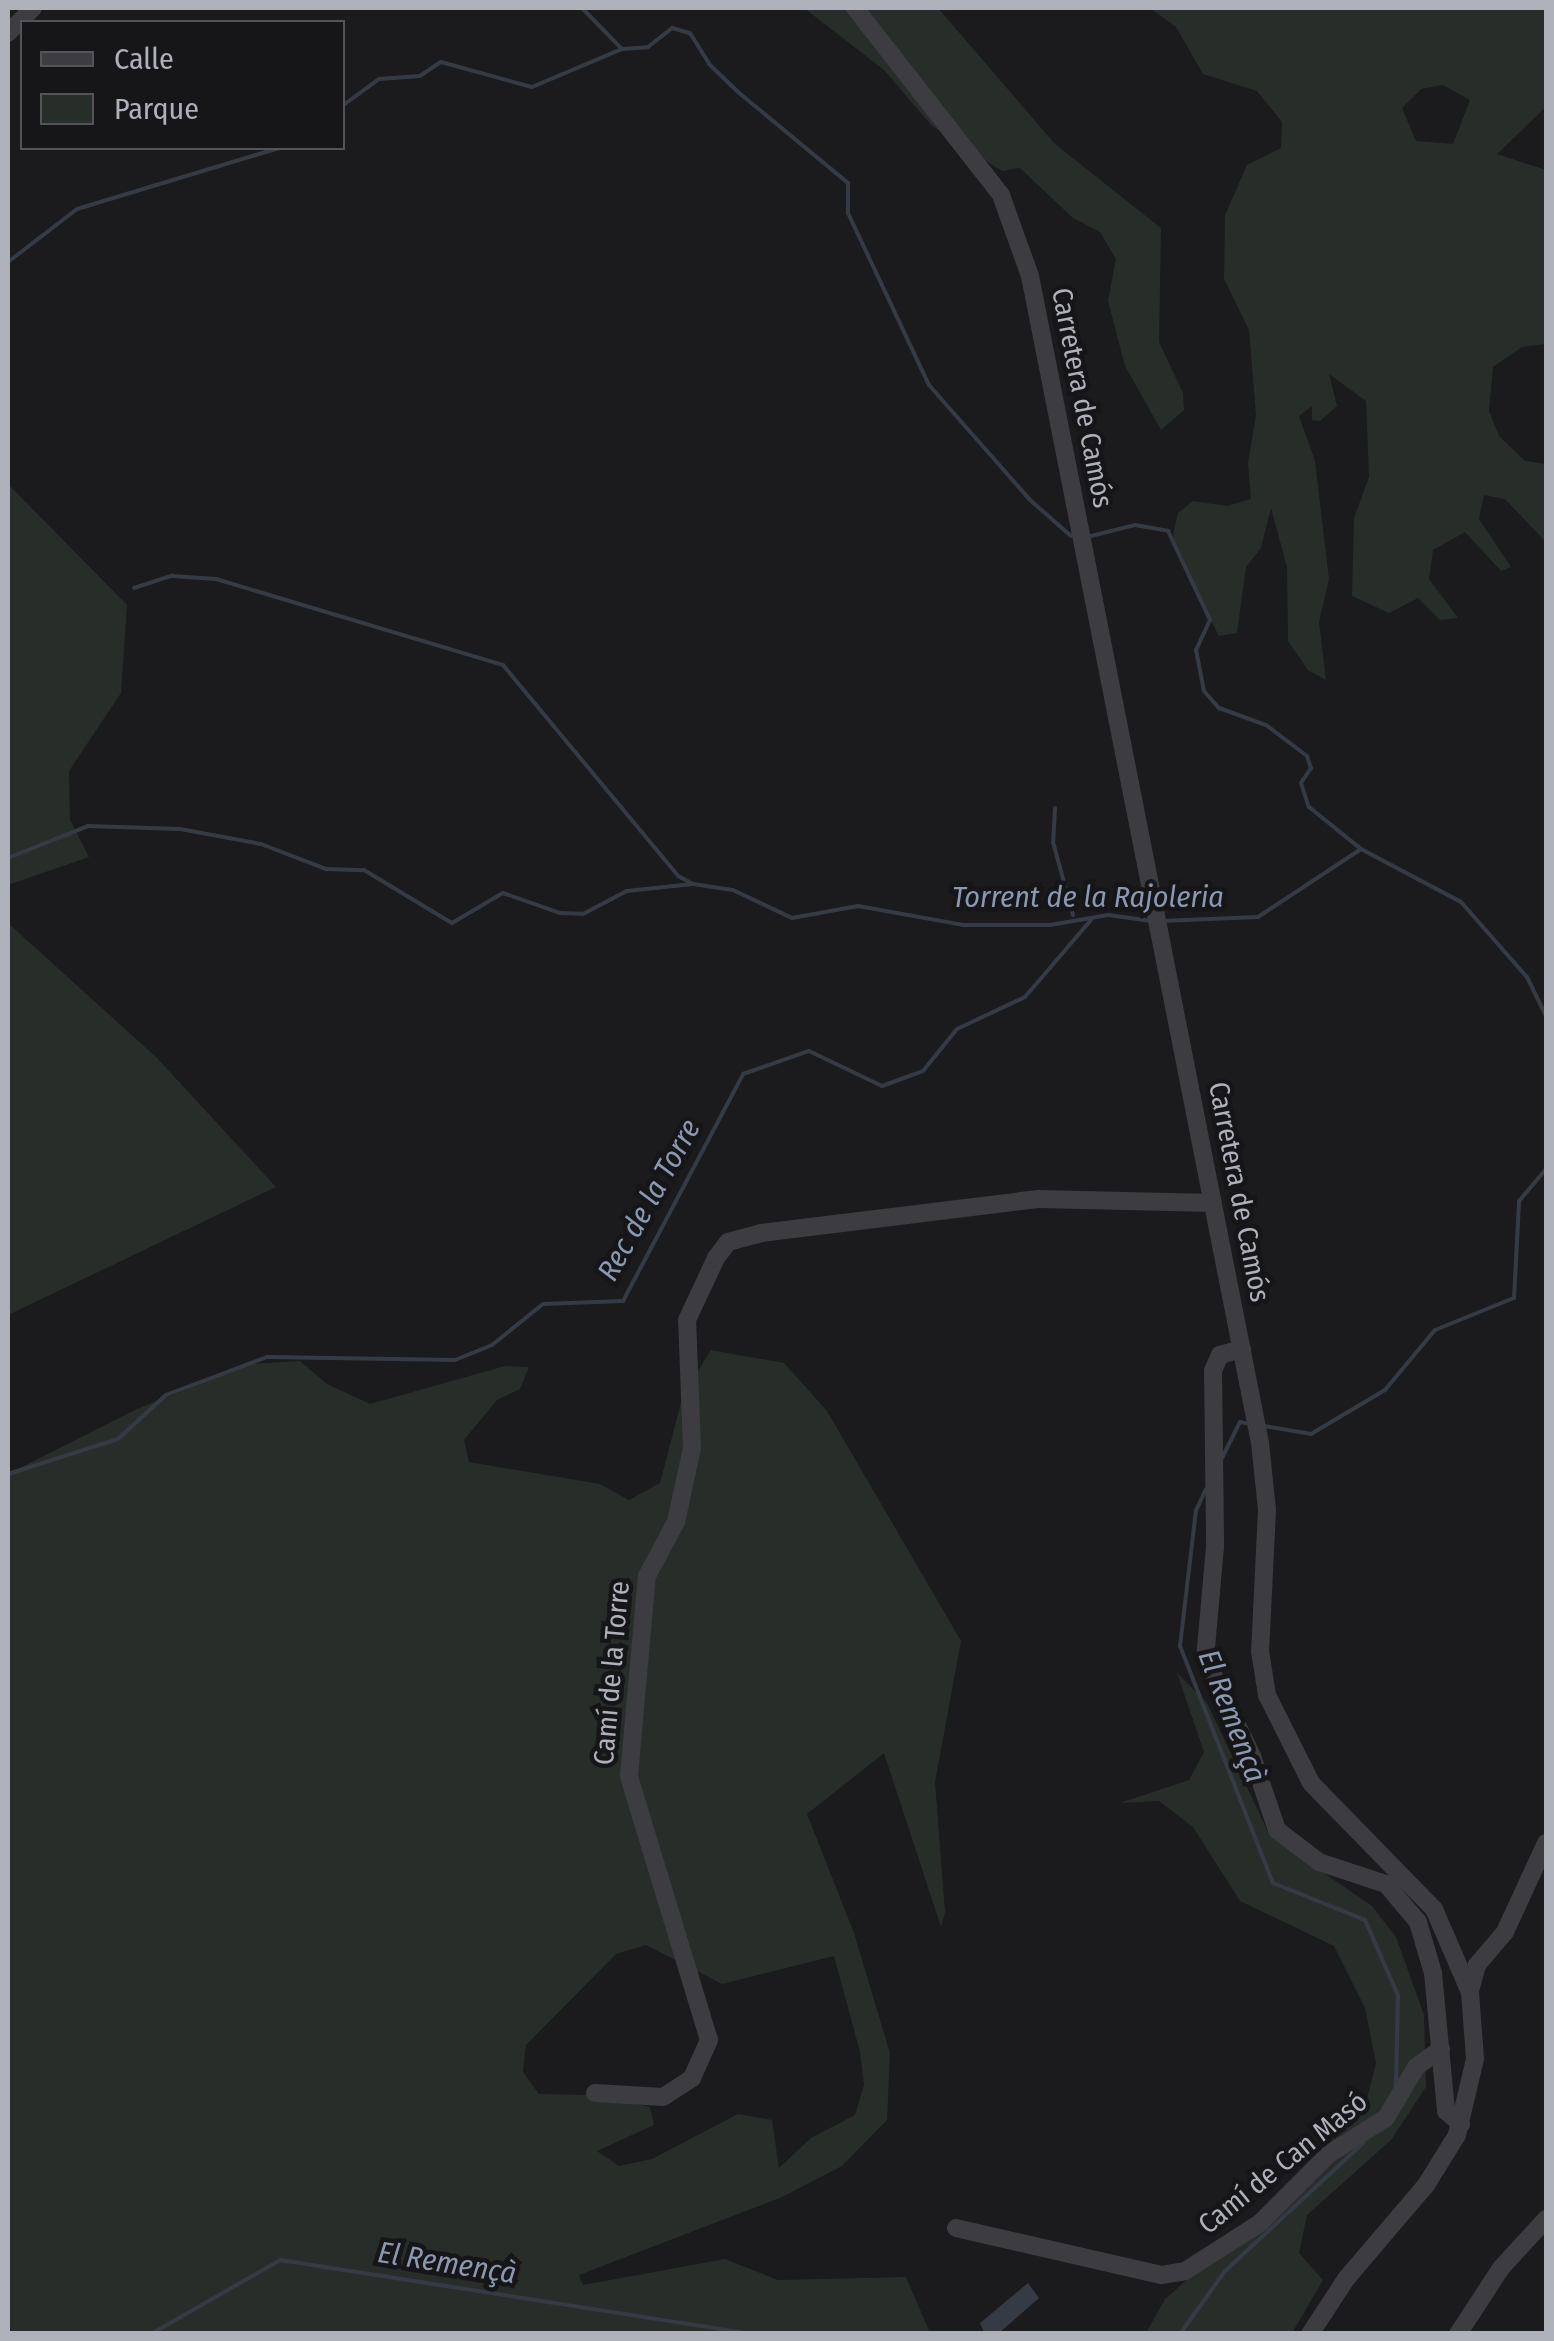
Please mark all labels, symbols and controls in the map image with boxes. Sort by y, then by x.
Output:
legend [20,20,345,150]
text: Calle [114,41,174,77]
text: Parque [114,91,199,127]
street label: Carretera de Camós [1044,285,1120,511]
water label: Torrent de la Rajoleria [952,879,1224,915]
street label: Carretera de Camós [1201,1079,1277,1305]
water label: Rec de la Torre [590,1113,708,1287]
street label: Camí de la Torre [587,1580,637,1766]
water label: El Remençà [1190,1644,1274,1788]
street label: Camí de Can Masó [1192,2085,1374,2241]
water label: El Remençà [375,2234,519,2292]

